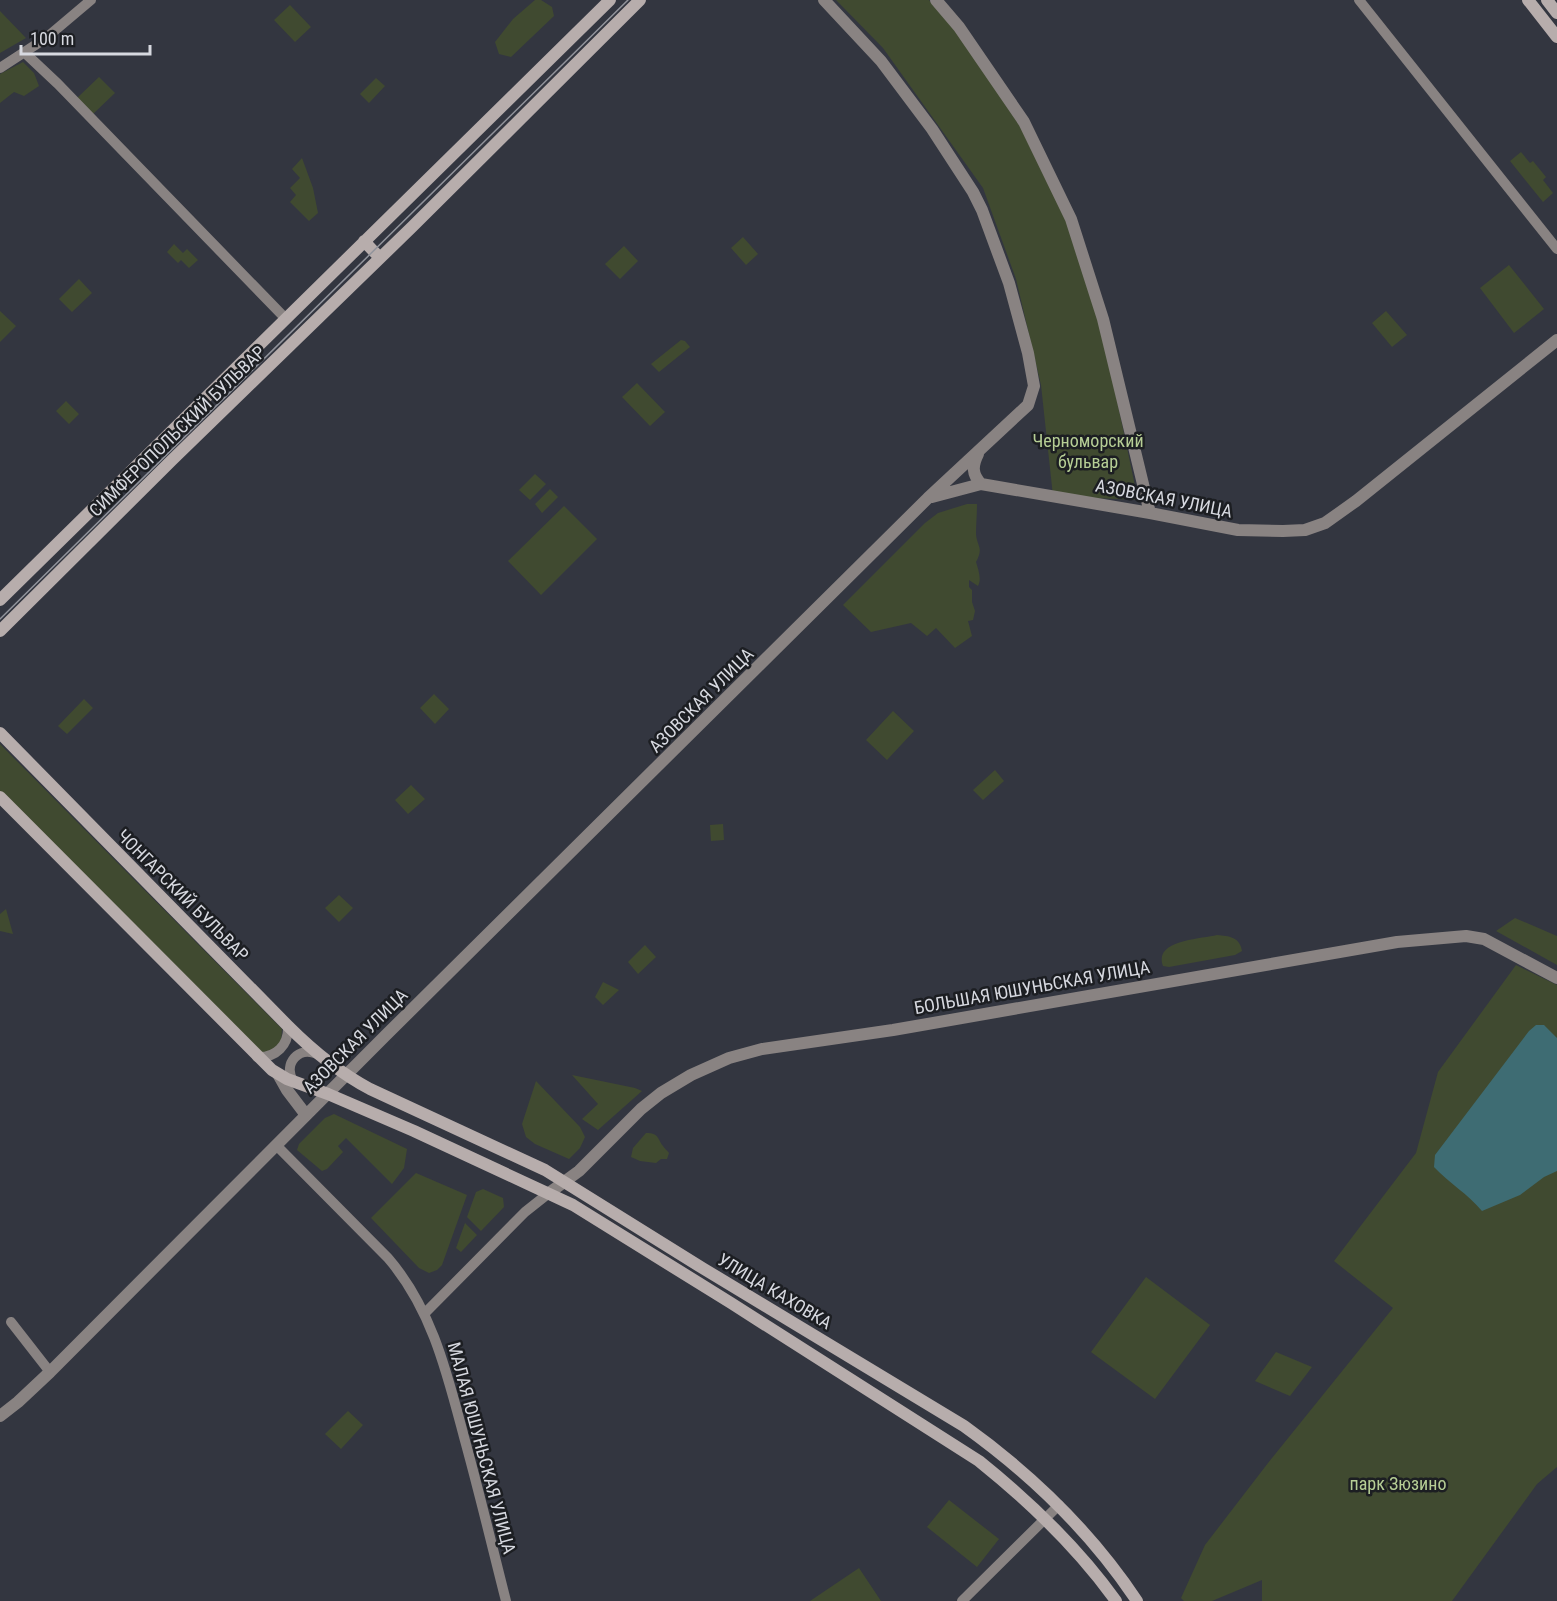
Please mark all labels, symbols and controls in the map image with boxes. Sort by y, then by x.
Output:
scale bar [21,18,150,56]
text: 100 m [30,28,74,49]
street label: СИМФЕРОПОЛЬСКИЙ БУЛЬВАР [85,341,269,521]
park label: Черноморский бульвар [1032,430,1144,472]
street label: АЗОВСКАЯ УЛИЦА [1094,474,1235,522]
street label: АЗОВСКАЯ УЛИЦА [644,643,758,757]
street label: ЧОНГАРСКИЙ БУЛЬВАР [113,825,253,965]
street label: БОЛЬШАЯ ЮШУНЬСКАЯ УЛИЦА [913,956,1152,1018]
street label: АЗОВСКАЯ УЛИЦА [298,984,412,1098]
street label: УЛИЦА КАХОВКА [714,1249,836,1334]
street label: МАЛАЯ ЮШУНЬСКАЯ УЛИЦА [444,1340,521,1557]
park label: парк Зюзино [1350,1473,1446,1494]

